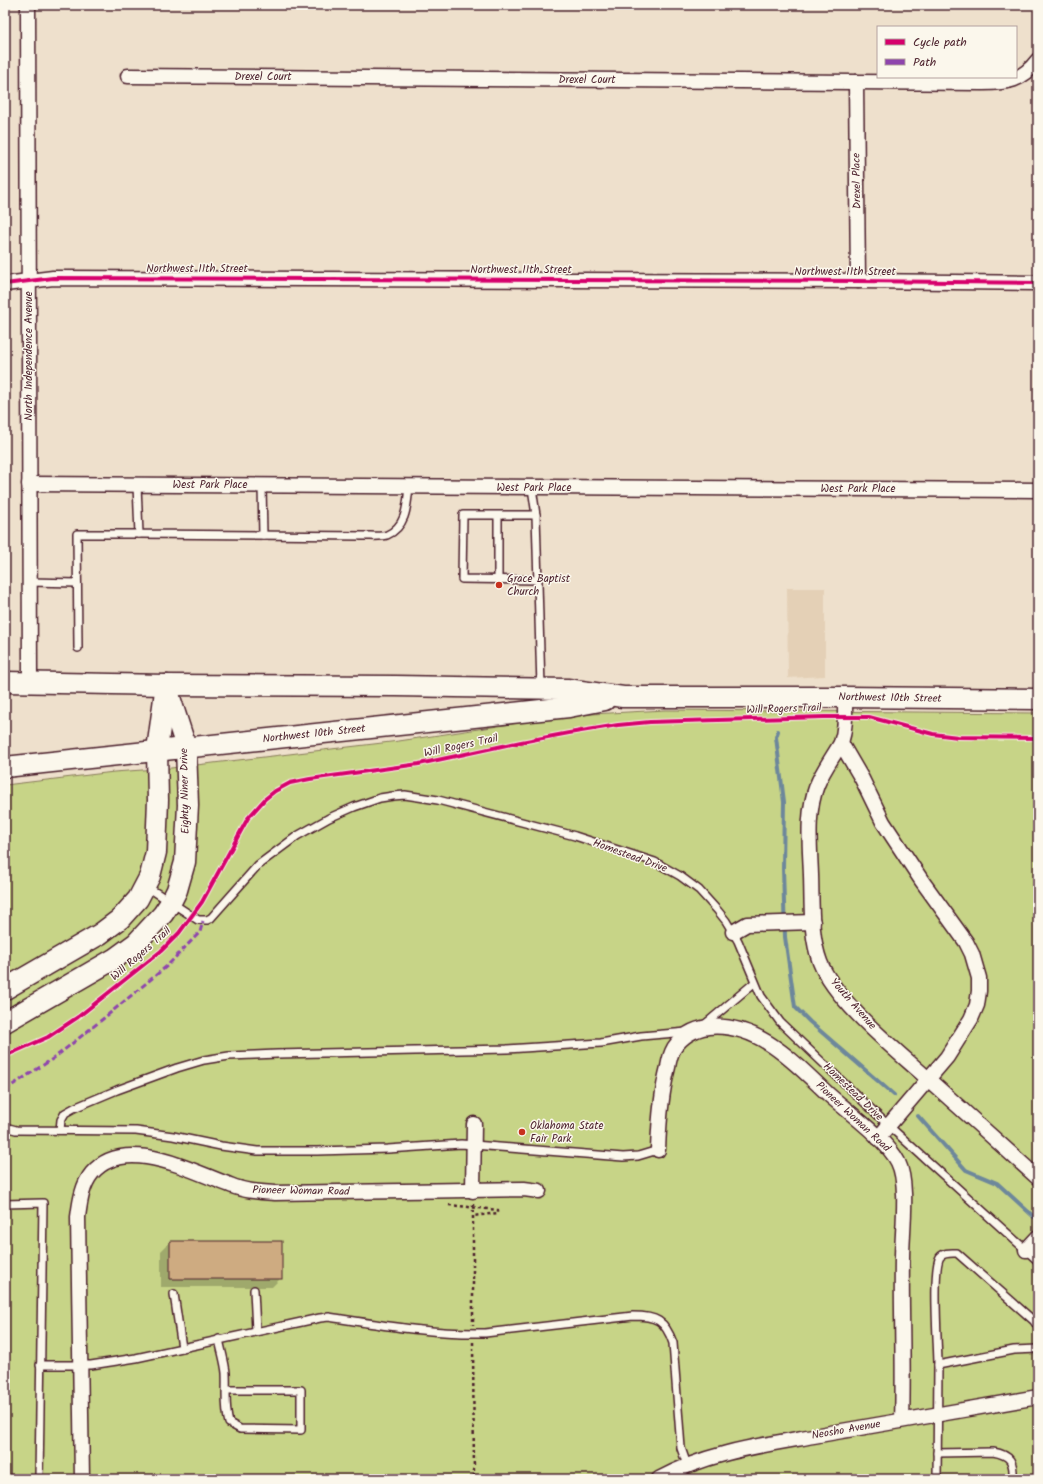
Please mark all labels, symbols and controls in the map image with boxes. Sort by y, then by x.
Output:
legend [877,26,1017,78]
text: Cycle path [913,33,967,52]
text: Path [913,53,936,72]
street label: Drexel Court [234,68,292,86]
street label: Drexel Court [558,71,616,89]
street label: Drexel Place [848,153,866,209]
street label: Northwest 11th Street [146,260,248,278]
street label: Northwest 11th Street [470,261,572,279]
street label: Northwest 11th Street [794,263,896,281]
street label: North Independence Avenue [20,291,38,421]
street label: West Park Place [173,476,248,494]
street label: West Park Place [497,479,572,497]
street label: West Park Place [821,480,896,498]
place label: Grace Baptist Church [507,570,571,601]
marker: Grace Baptist Church [494,580,504,590]
street label: Northwest 10th Street [838,688,943,708]
street label: Will Rogers Trail [746,699,822,719]
street label: Northwest 10th Street [262,720,367,748]
street label: Will Rogers Trail [422,729,500,763]
street label: Eighty Niner Drive [175,748,195,834]
street label: Homestead Drive [590,834,670,878]
street label: Will Rogers Trail [107,922,176,986]
street label: Youth Avenue [825,974,881,1034]
street label: Homestead Drive [819,1058,887,1126]
street label: Pioneer Woman Road [811,1077,895,1157]
place label: Oklahoma State Fair Park [530,1117,603,1148]
marker: Oklahoma State Fair Park [517,1127,527,1137]
street label: Pioneer Woman Road [252,1181,350,1201]
street label: Neosho Avenue [810,1415,882,1445]

